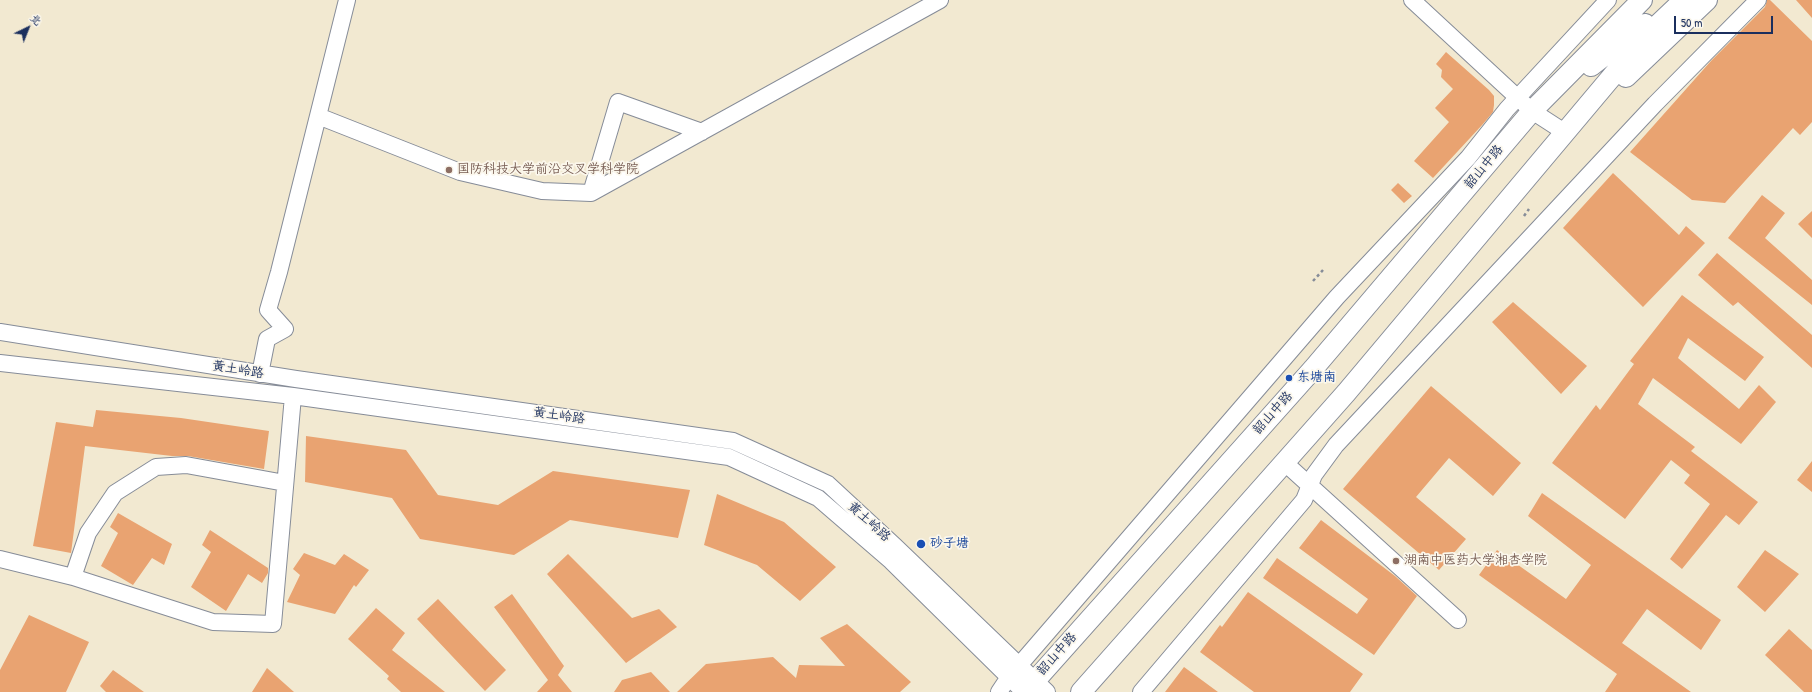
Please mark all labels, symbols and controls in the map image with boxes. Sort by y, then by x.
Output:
north arrow [8,8,48,48]
scale bar [1676,8,1775,34]
text: 北 [27,10,45,28]
text: 50 m [1681,14,1702,31]
street label: 韶山中路 [1461,142,1507,192]
place label: 国防科技大学前沿交叉学科学院 [457,162,639,178]
marker: 国防科技大学前沿交叉学科学院 [444,165,454,175]
street label: 黄土岭路 [211,358,265,382]
place label: 东塘南 [1297,370,1336,386]
marker: 东塘南 [1284,373,1294,383]
street label: 韶山中路 [1250,388,1296,438]
street label: 黄土岭路 [532,405,586,427]
street label: 黄土岭路 [844,499,894,545]
place label: 砂子塘 [930,536,969,552]
marker: 砂子塘 [915,538,927,550]
place label: 湖南中医药大学湘杏学院 [1404,553,1547,569]
marker: 湖南中医药大学湘杏学院 [1391,556,1401,566]
street label: 韶山中路 [1034,629,1080,679]

